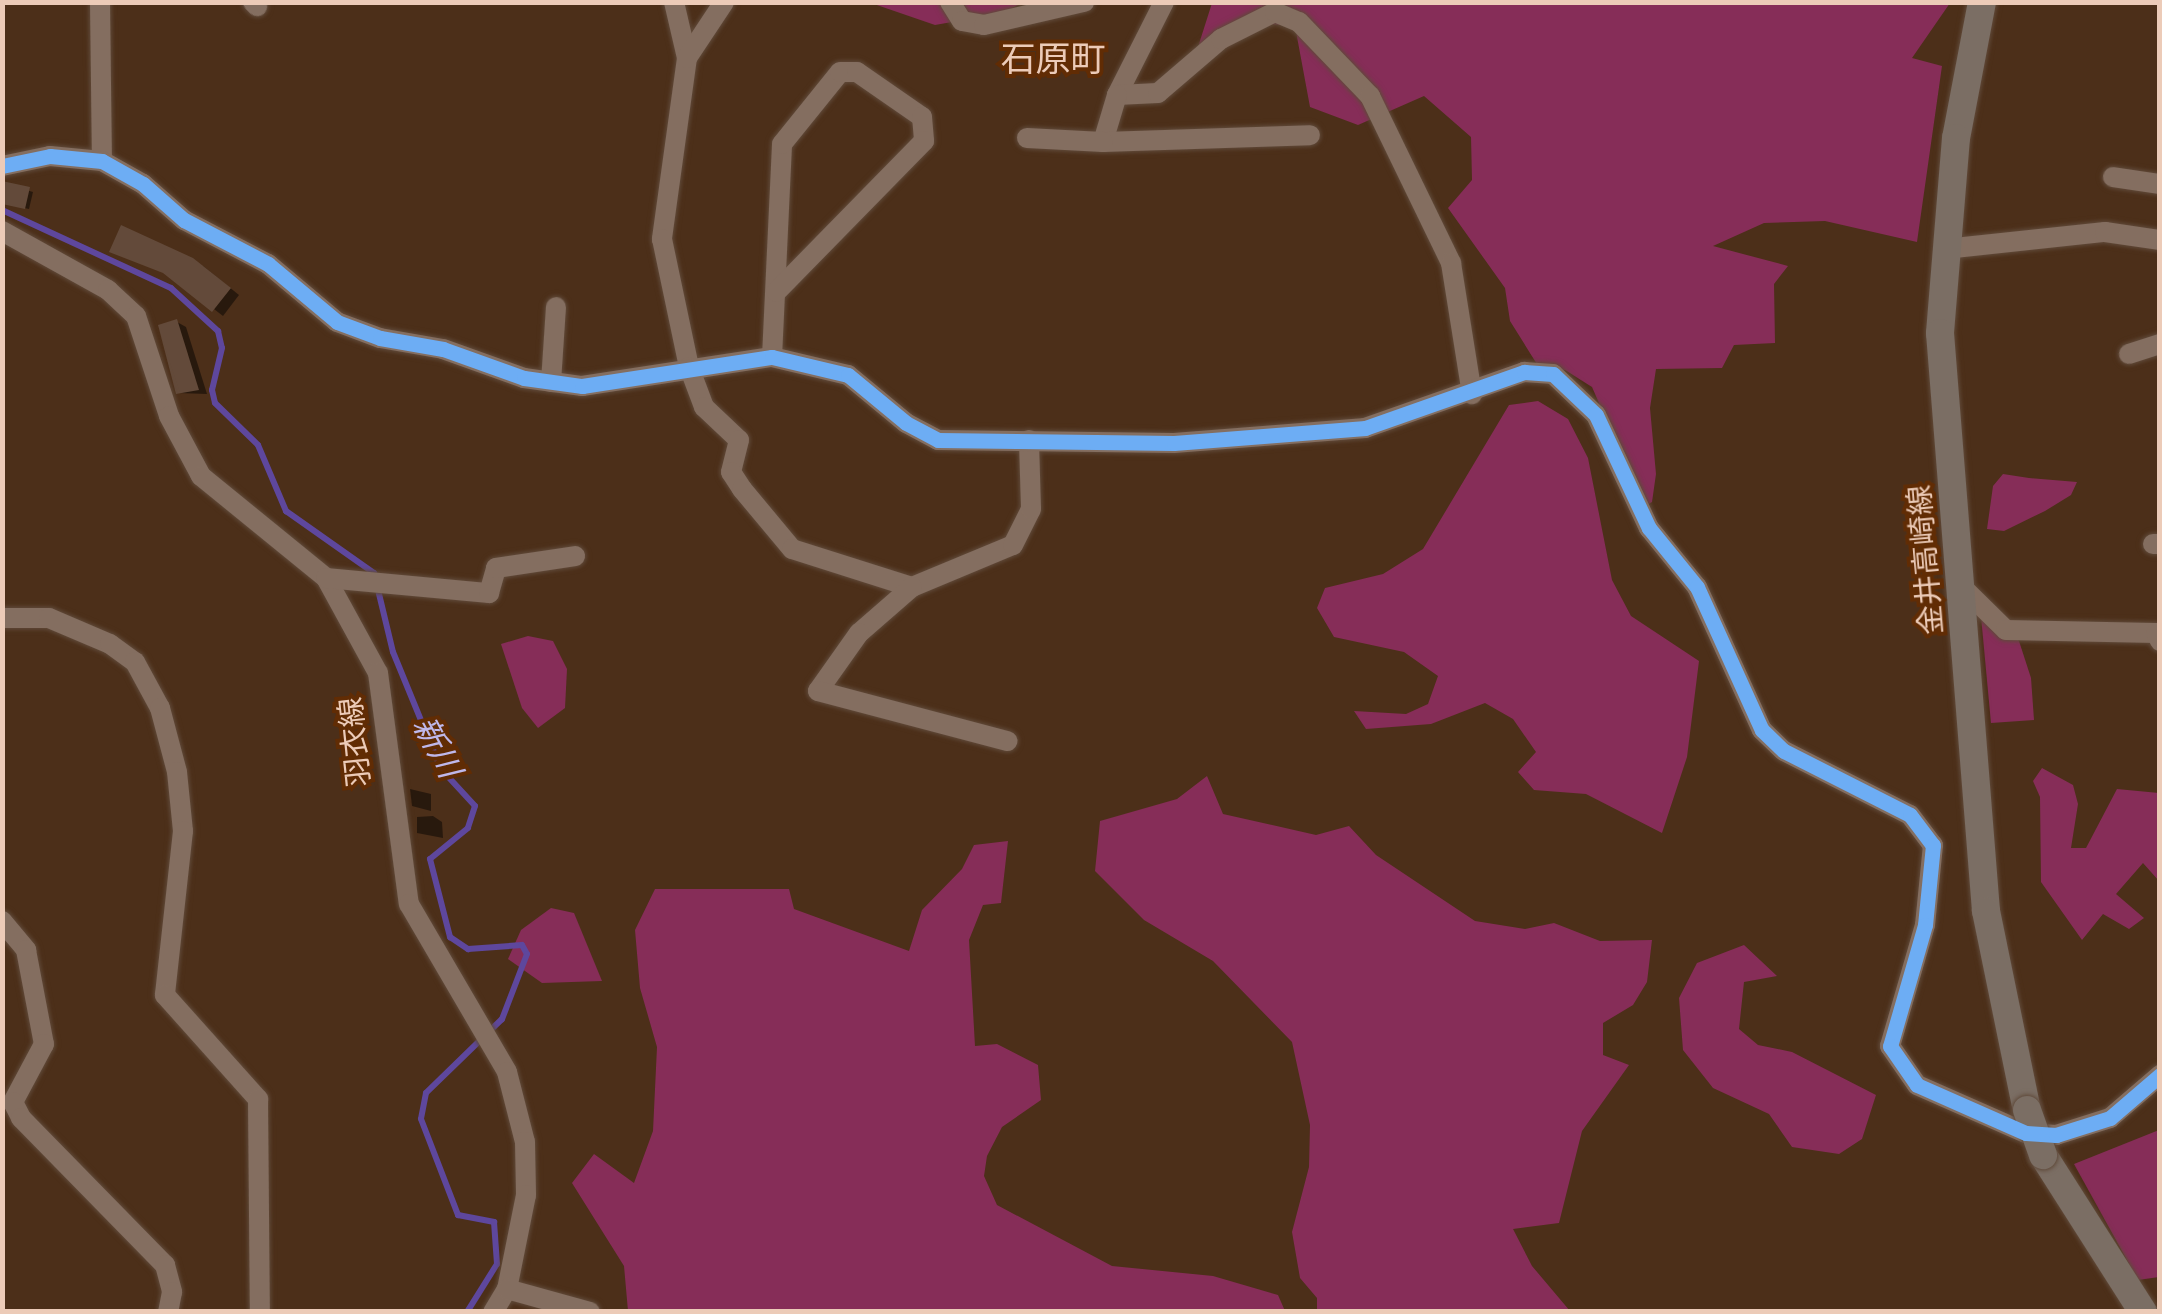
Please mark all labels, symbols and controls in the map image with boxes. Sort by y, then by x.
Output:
district label: 石原町 [1001,38,1105,80]
street label: 金井高崎線 [1902,484,1950,636]
street label: 羽衣線 [332,695,378,789]
water label: 新川 [405,710,469,784]

